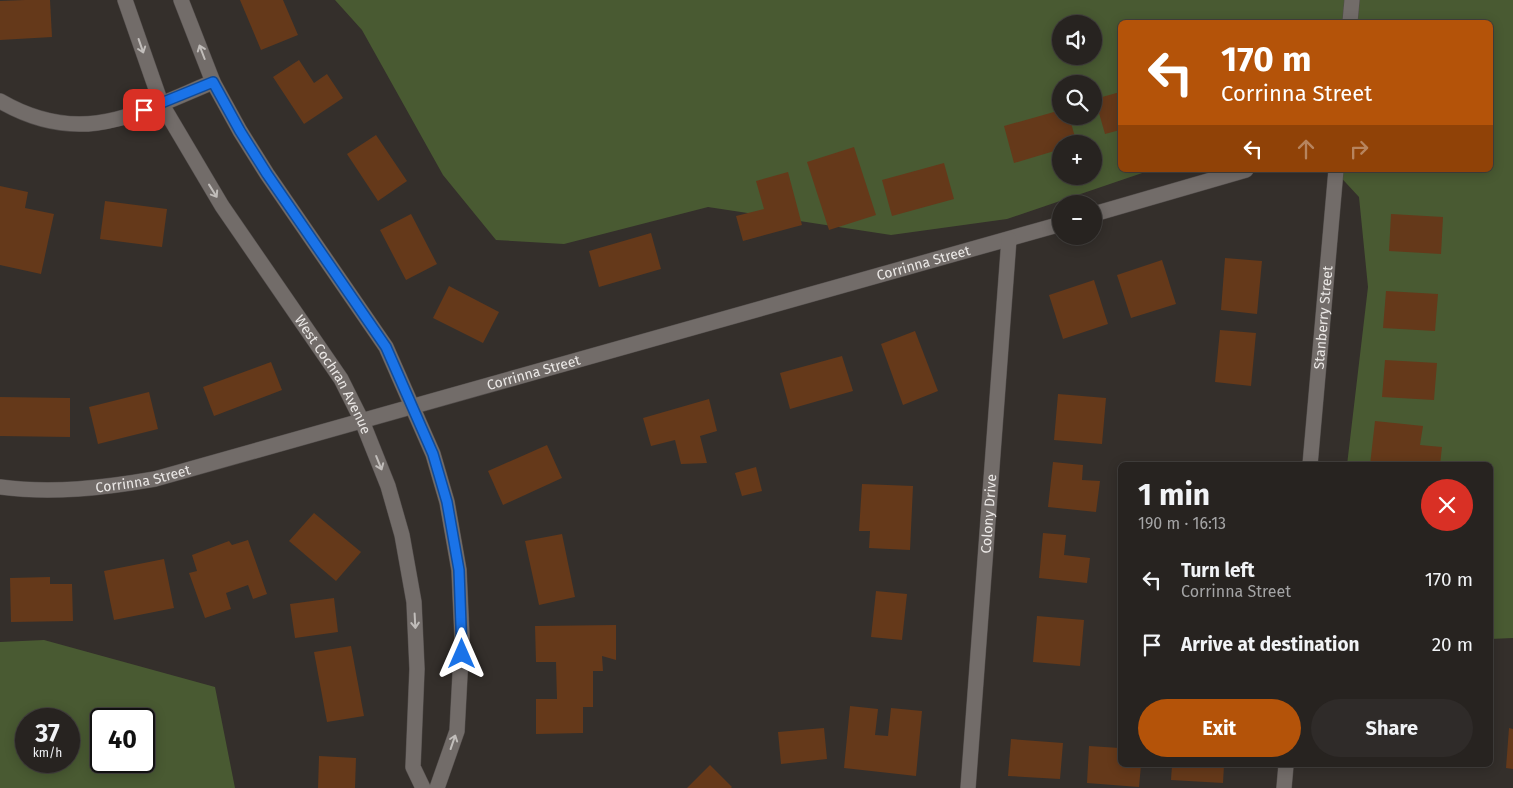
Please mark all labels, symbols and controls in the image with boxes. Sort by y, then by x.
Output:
map controls [1052,15,1102,245]
button: sound [1052,15,1102,65]
one-way arrow [137,38,146,53]
text: 170 m [1221,38,1312,80]
icon: left [1138,40,1203,105]
one-way arrow [196,45,206,60]
button: search [1052,75,1102,125]
text: Corrinna Street [1221,80,1372,107]
pin [123,89,165,131]
icon: arrive [130,96,158,124]
button: + [1052,135,1102,185]
icon: left [1239,135,1267,163]
icon: ahead [1292,135,1320,163]
icon: right [1345,135,1373,163]
one-way arrow [208,183,218,197]
button: − [1052,195,1102,245]
street label: Corrinna Street [875,241,973,284]
street label: Stanberry Street [1310,264,1336,370]
street label: West Cochran Avenue [291,312,375,437]
street label: Corrinna Street [485,351,583,394]
one-way arrow [374,455,384,470]
street label: Corrinna Street [95,461,193,496]
street label: Colony Drive [977,473,1000,554]
text: 1 min [1138,477,1210,513]
button: close [1421,479,1473,531]
text: 190 m · 16:13 [1138,514,1226,533]
text: Turn left [1181,559,1255,582]
icon: left [1138,566,1166,594]
text: 170 m [1425,568,1473,591]
text: Corrinna Street [1181,582,1291,601]
one-way arrow [410,612,419,628]
position arrow [435,627,487,679]
icon: arrive [1138,631,1166,659]
text: Arrive at destination [1181,633,1360,656]
text: 20 m [1432,633,1473,656]
button: Exit [1138,699,1301,757]
button: Share [1311,699,1473,757]
speed limit sign: 40 [90,708,155,773]
text: 37 [35,719,60,749]
one-way arrow [449,735,458,750]
text: km/h [33,746,62,760]

